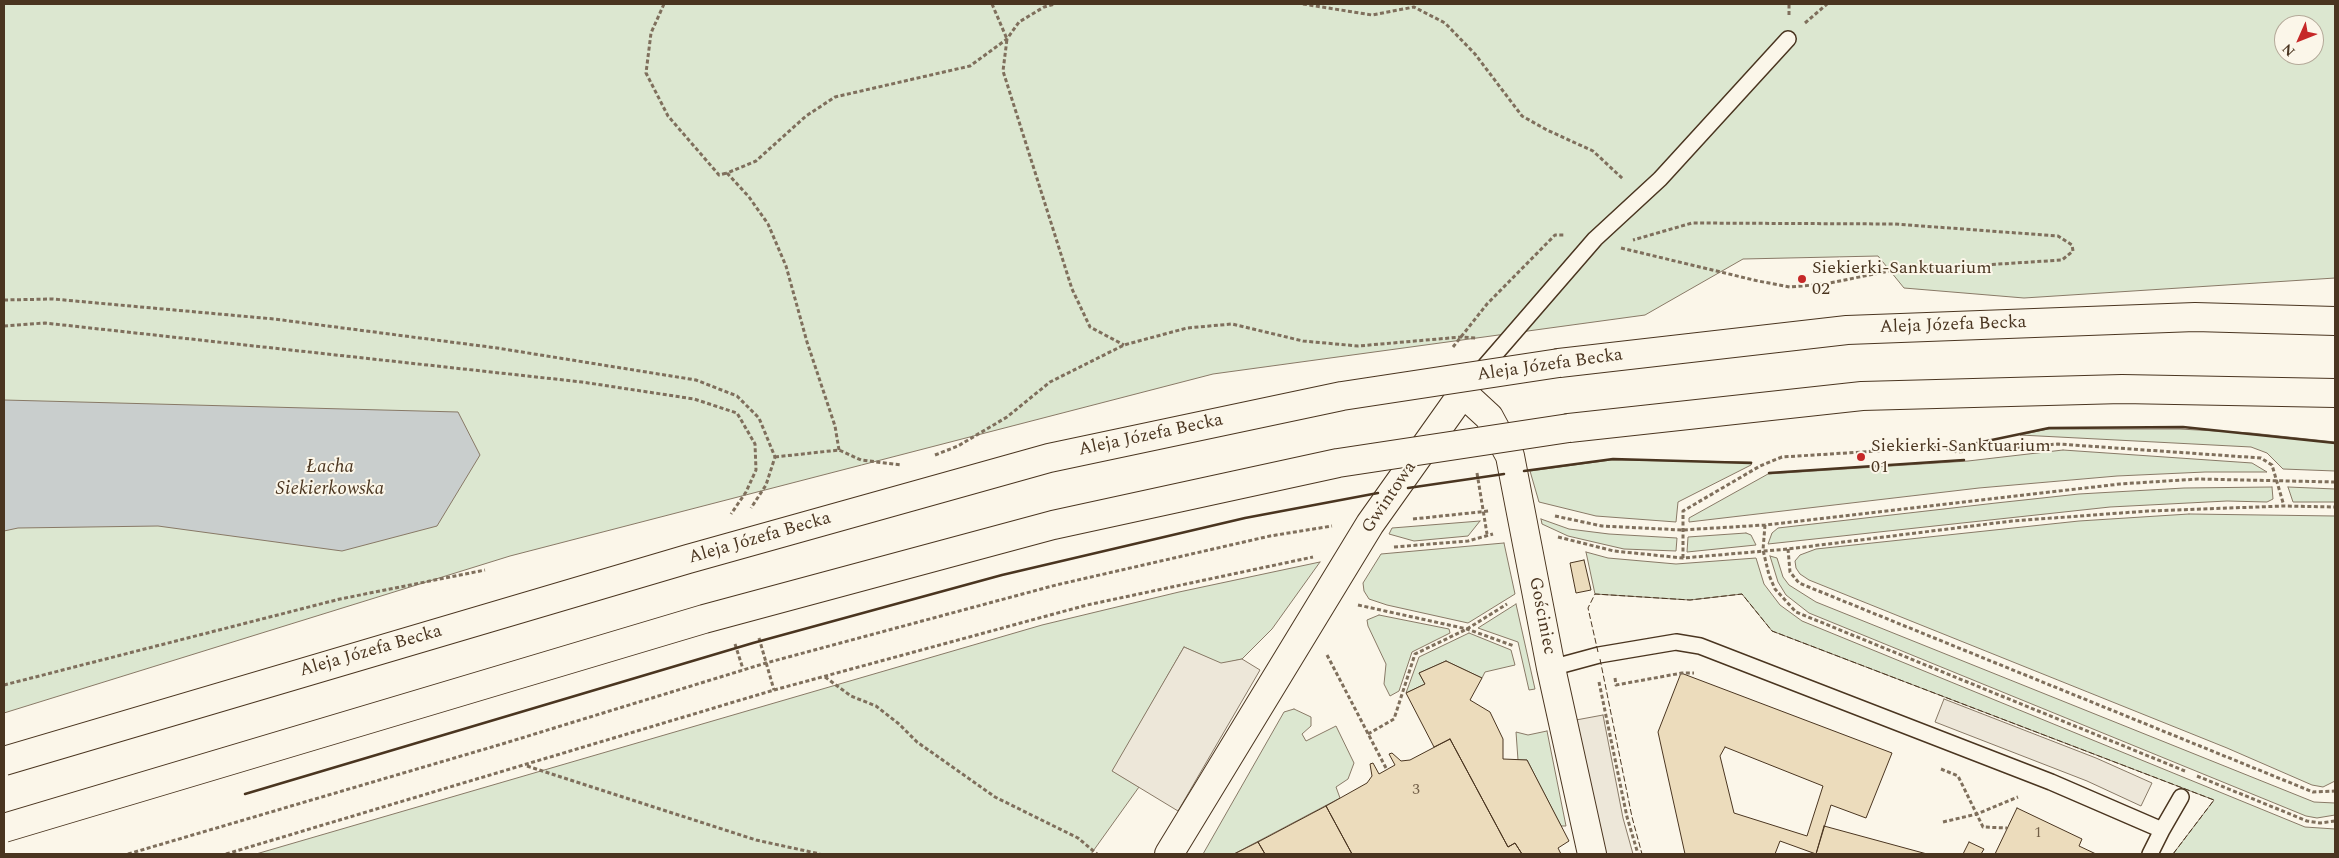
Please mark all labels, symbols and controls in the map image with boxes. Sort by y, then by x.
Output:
north arrow [2274,15,2324,65]
text: N [2277,39,2300,61]
place label: Siekierki-Sanktuarium 02 [1812,258,1992,300]
marker: Siekierki-Sanktuarium 02 [1796,273,1808,285]
street label: Aleja Józefa Becka [1879,313,2027,339]
street label: Aleja Józefa Becka [1476,345,1624,387]
street label: Aleja Józefa Becka [1077,410,1225,462]
place label: Siekierki-Sanktuarium 01 [1871,436,2051,478]
marker: Siekierki-Sanktuarium 01 [1855,451,1867,463]
water label: Łacha Siekierkowska [276,457,384,501]
street label: Gwintowa [1358,458,1422,538]
street label: Aleja Józefa Becka [686,508,834,570]
street label: Gościniec [1523,575,1559,657]
street label: Aleja Józefa Becka [297,621,445,683]
house number: 3 [1412,782,1420,800]
house number: 1 [2034,825,2042,843]

